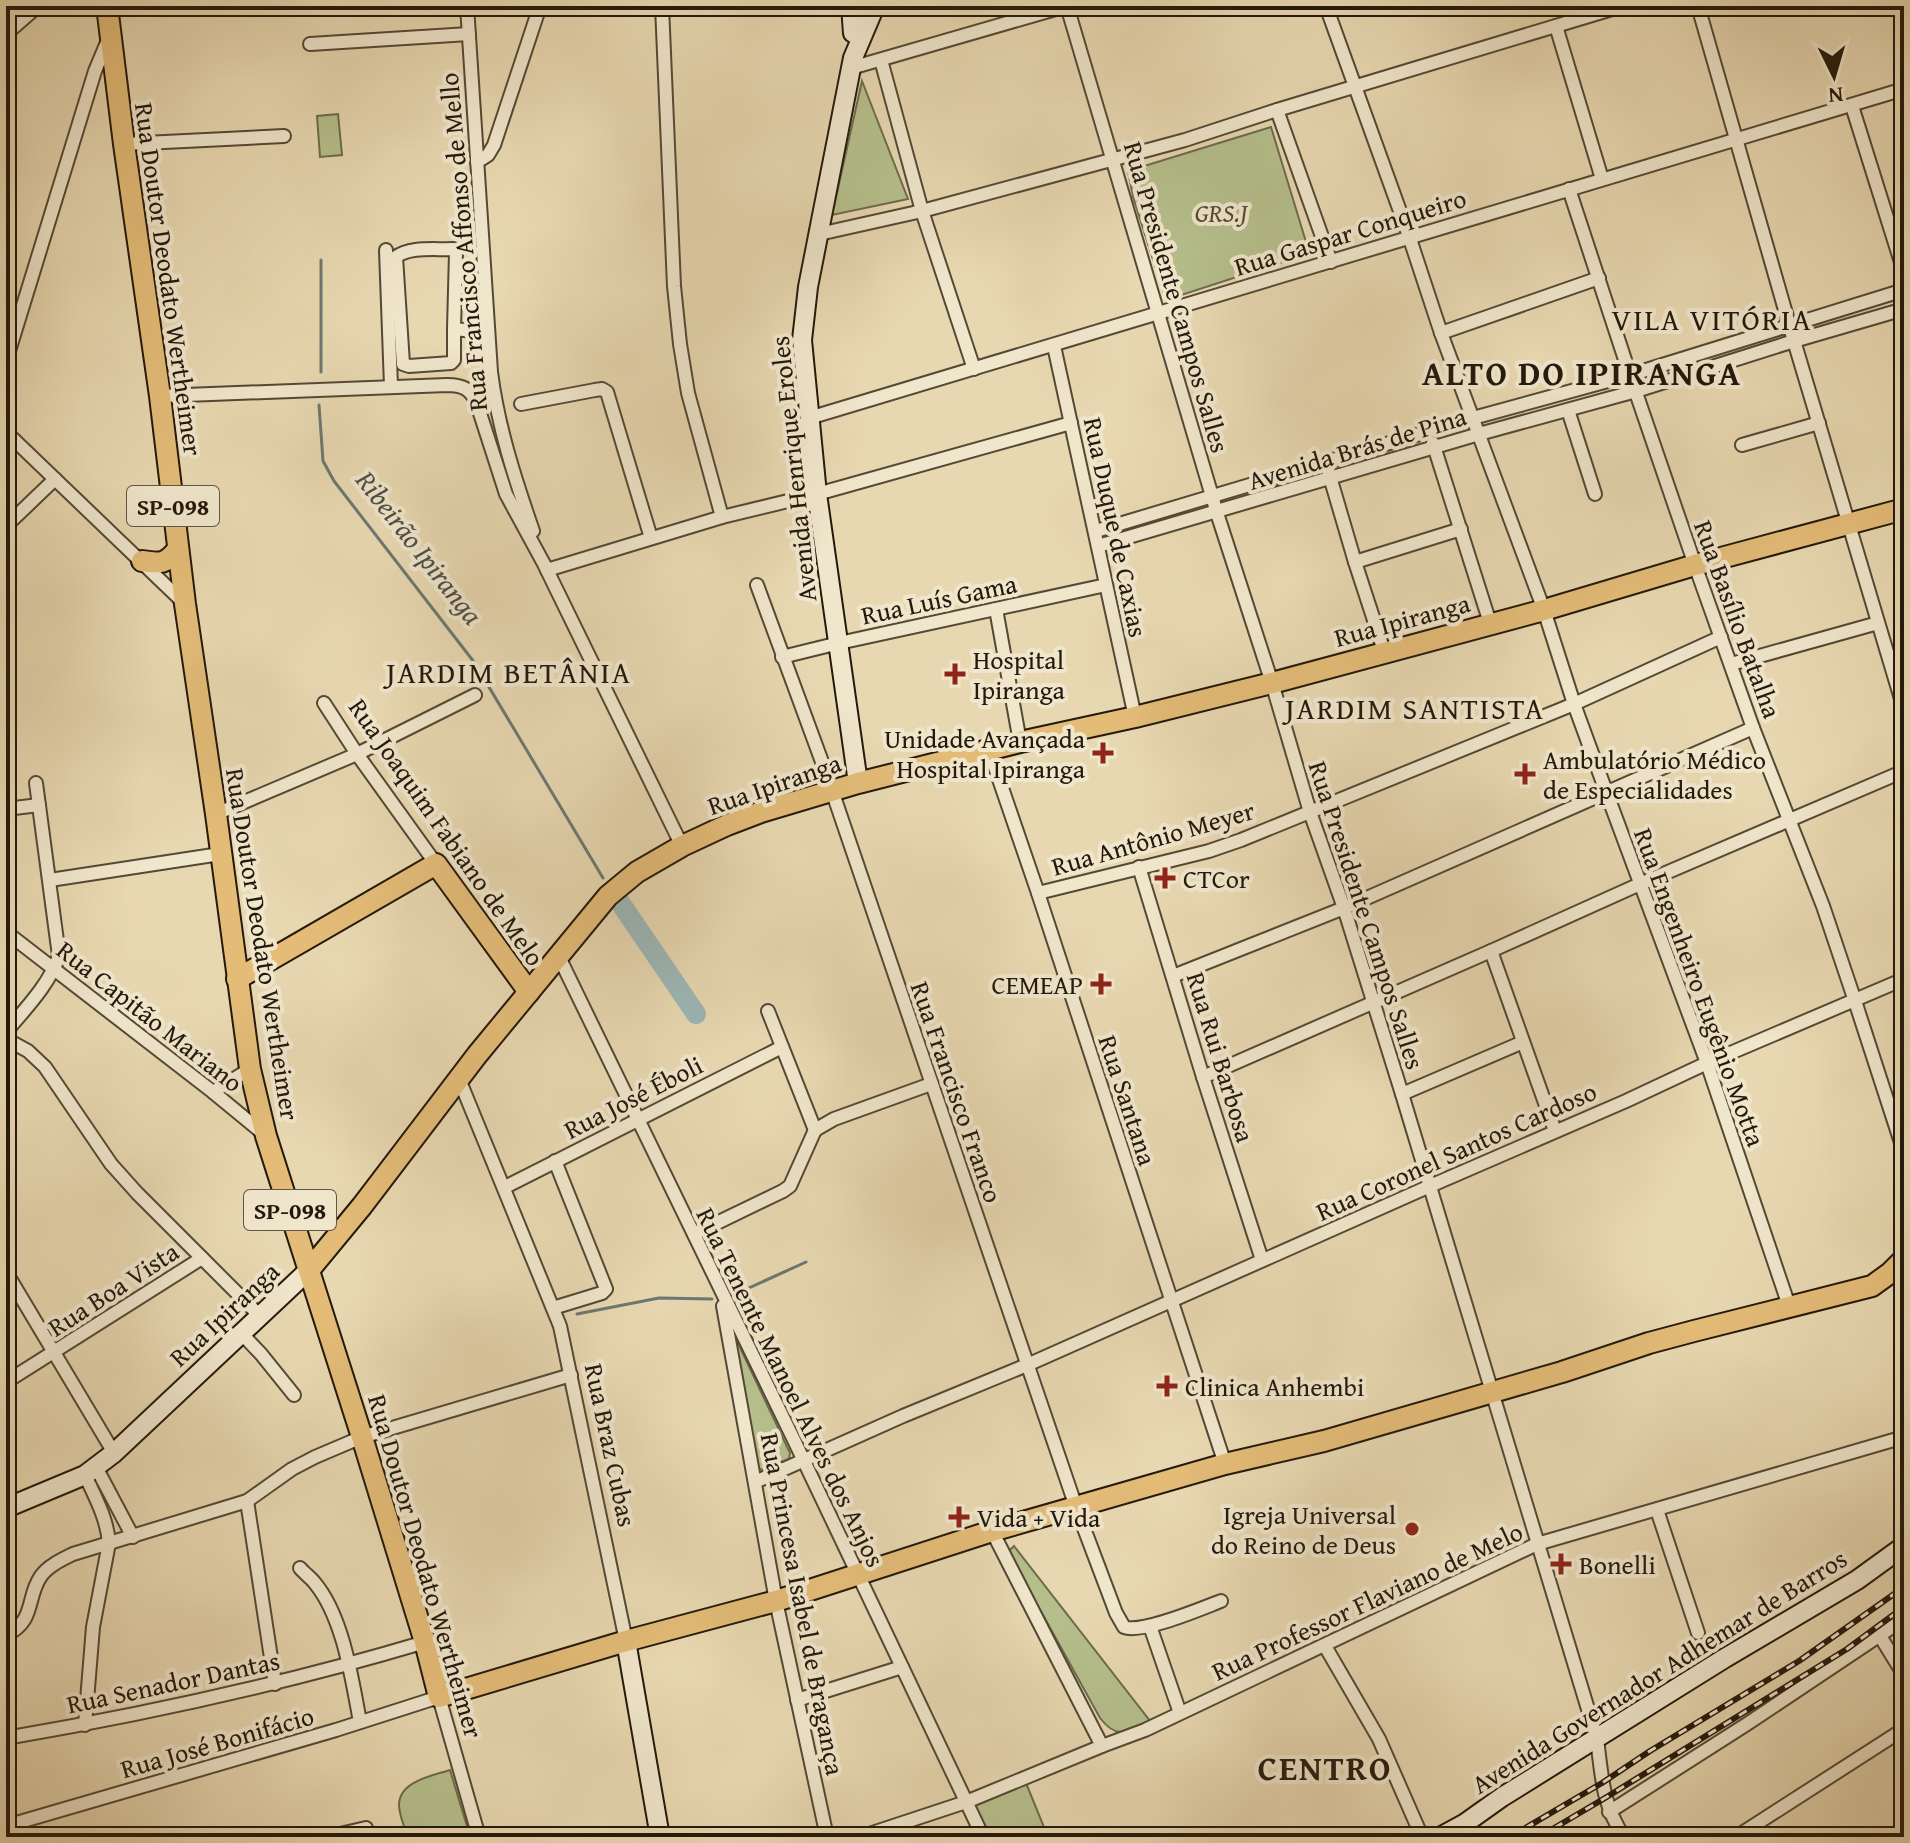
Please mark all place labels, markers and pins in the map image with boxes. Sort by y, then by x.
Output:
place label: Hospital Ipiranga [973,640,1066,709]
marker: Hospital Ipiranga [944,663,966,685]
place label: Unidade Avançada Hospital Ipiranga [884,719,1086,788]
place label: Ambulatório Médico de Especialidades [1543,740,1766,809]
marker: Unidade Avançada Hospital Ipiranga [1092,742,1114,764]
marker: Ambulatório Médico de Especialidades [1514,763,1536,785]
place label: CTCor [1183,859,1250,898]
marker: CTCor [1154,867,1176,889]
place label: CEMEAP [992,965,1083,1004]
marker: CEMEAP [1090,973,1112,995]
place label: Clinica Anhembi [1185,1367,1364,1406]
marker: Clinica Anhembi [1156,1375,1178,1397]
place label: Igreja Universal do Reino de Deus [1211,1495,1396,1564]
place label: Vida + Vida [977,1498,1101,1537]
marker: Vida + Vida [948,1506,970,1528]
marker: Igreja Universal do Reino de Deus [1403,1520,1421,1538]
place label: Bonelli [1579,1545,1656,1584]
marker: Bonelli [1550,1553,1572,1575]

